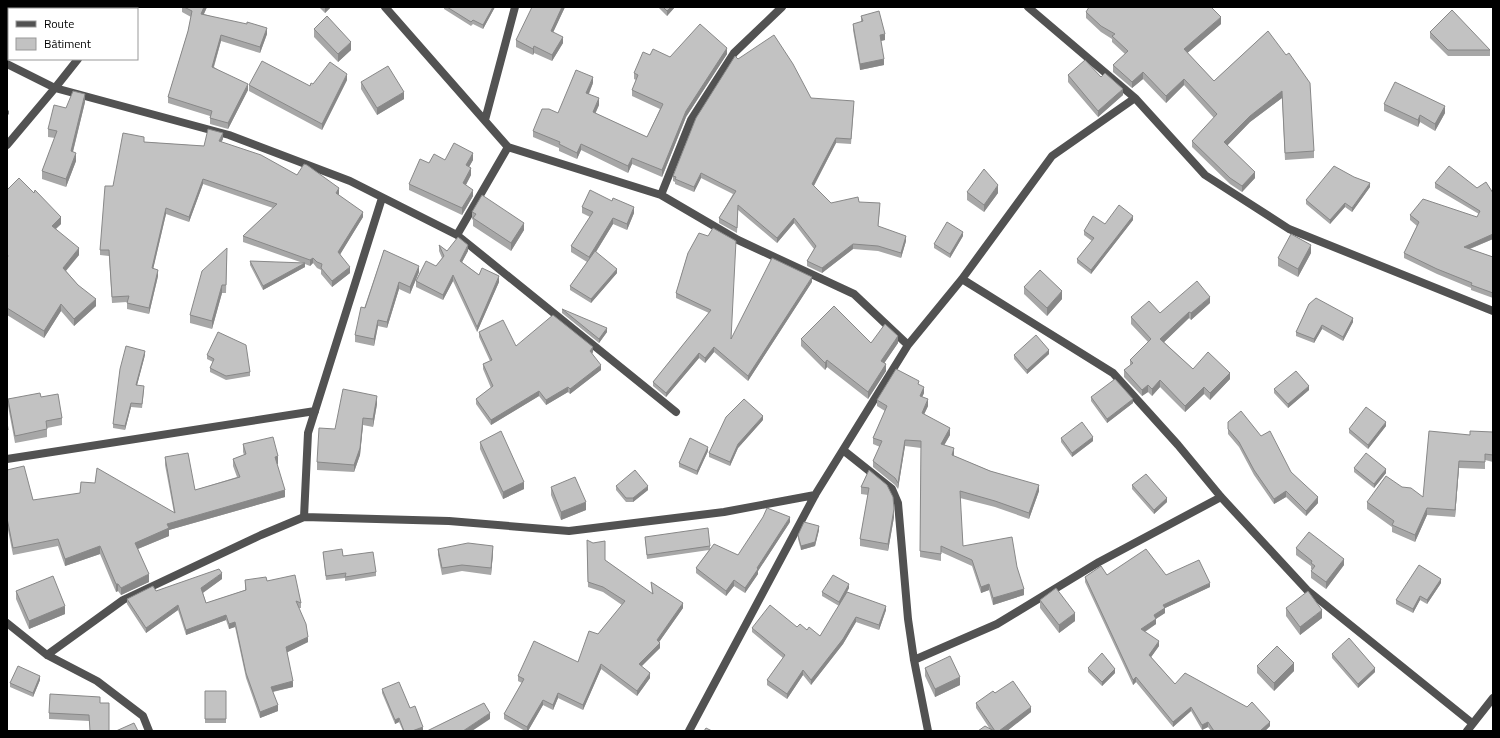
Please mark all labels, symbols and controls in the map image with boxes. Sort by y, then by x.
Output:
legend [8,8,138,60]
text: Route [44,14,74,33]
text: Bâtiment [44,34,92,53]

